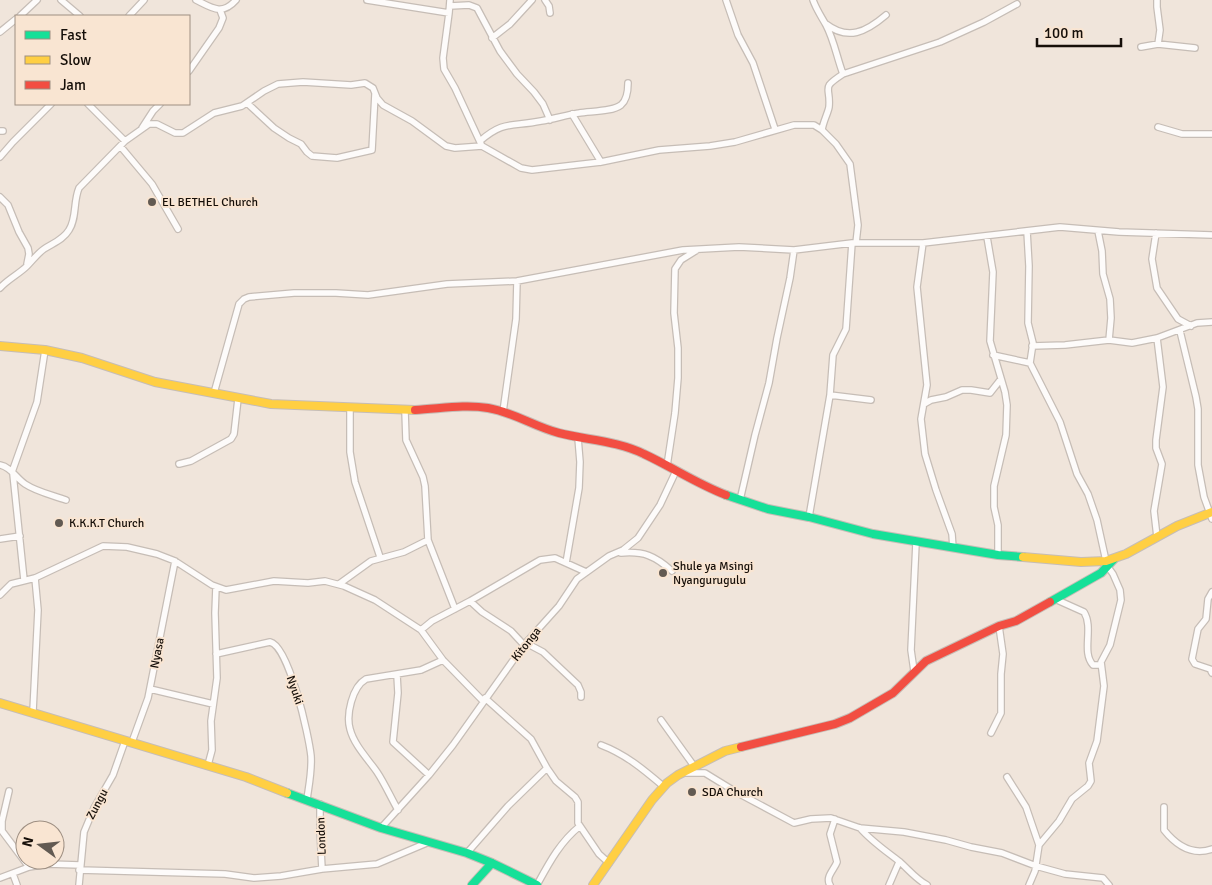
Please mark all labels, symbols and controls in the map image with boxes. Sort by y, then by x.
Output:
legend [15,15,190,105]
scale bar [1037,15,1121,47]
text: 100 m [1044,24,1084,42]
text: Fast [60,26,87,44]
text: Slow [60,51,91,69]
text: Jam [60,76,86,94]
place label: EL BETHEL Church [162,195,258,210]
marker: EL BETHEL Church [146,196,158,208]
place label: K.K.K.T Church [69,516,144,531]
marker: K.K.K.T Church [53,517,65,529]
place label: Shule ya Msingi Nyangurugulu [673,559,753,588]
marker: Shule ya Msingi Nyangurugulu [657,567,669,579]
street label: Kitonga [508,624,545,665]
street label: Nyasa [147,636,168,670]
street label: Nyuki [283,674,306,707]
place label: SDA Church [702,785,763,800]
street label: Zungu [83,786,112,822]
marker: SDA Church [686,786,698,798]
street label: London [313,817,330,855]
north arrow [15,820,65,870]
text: N [18,835,37,849]

